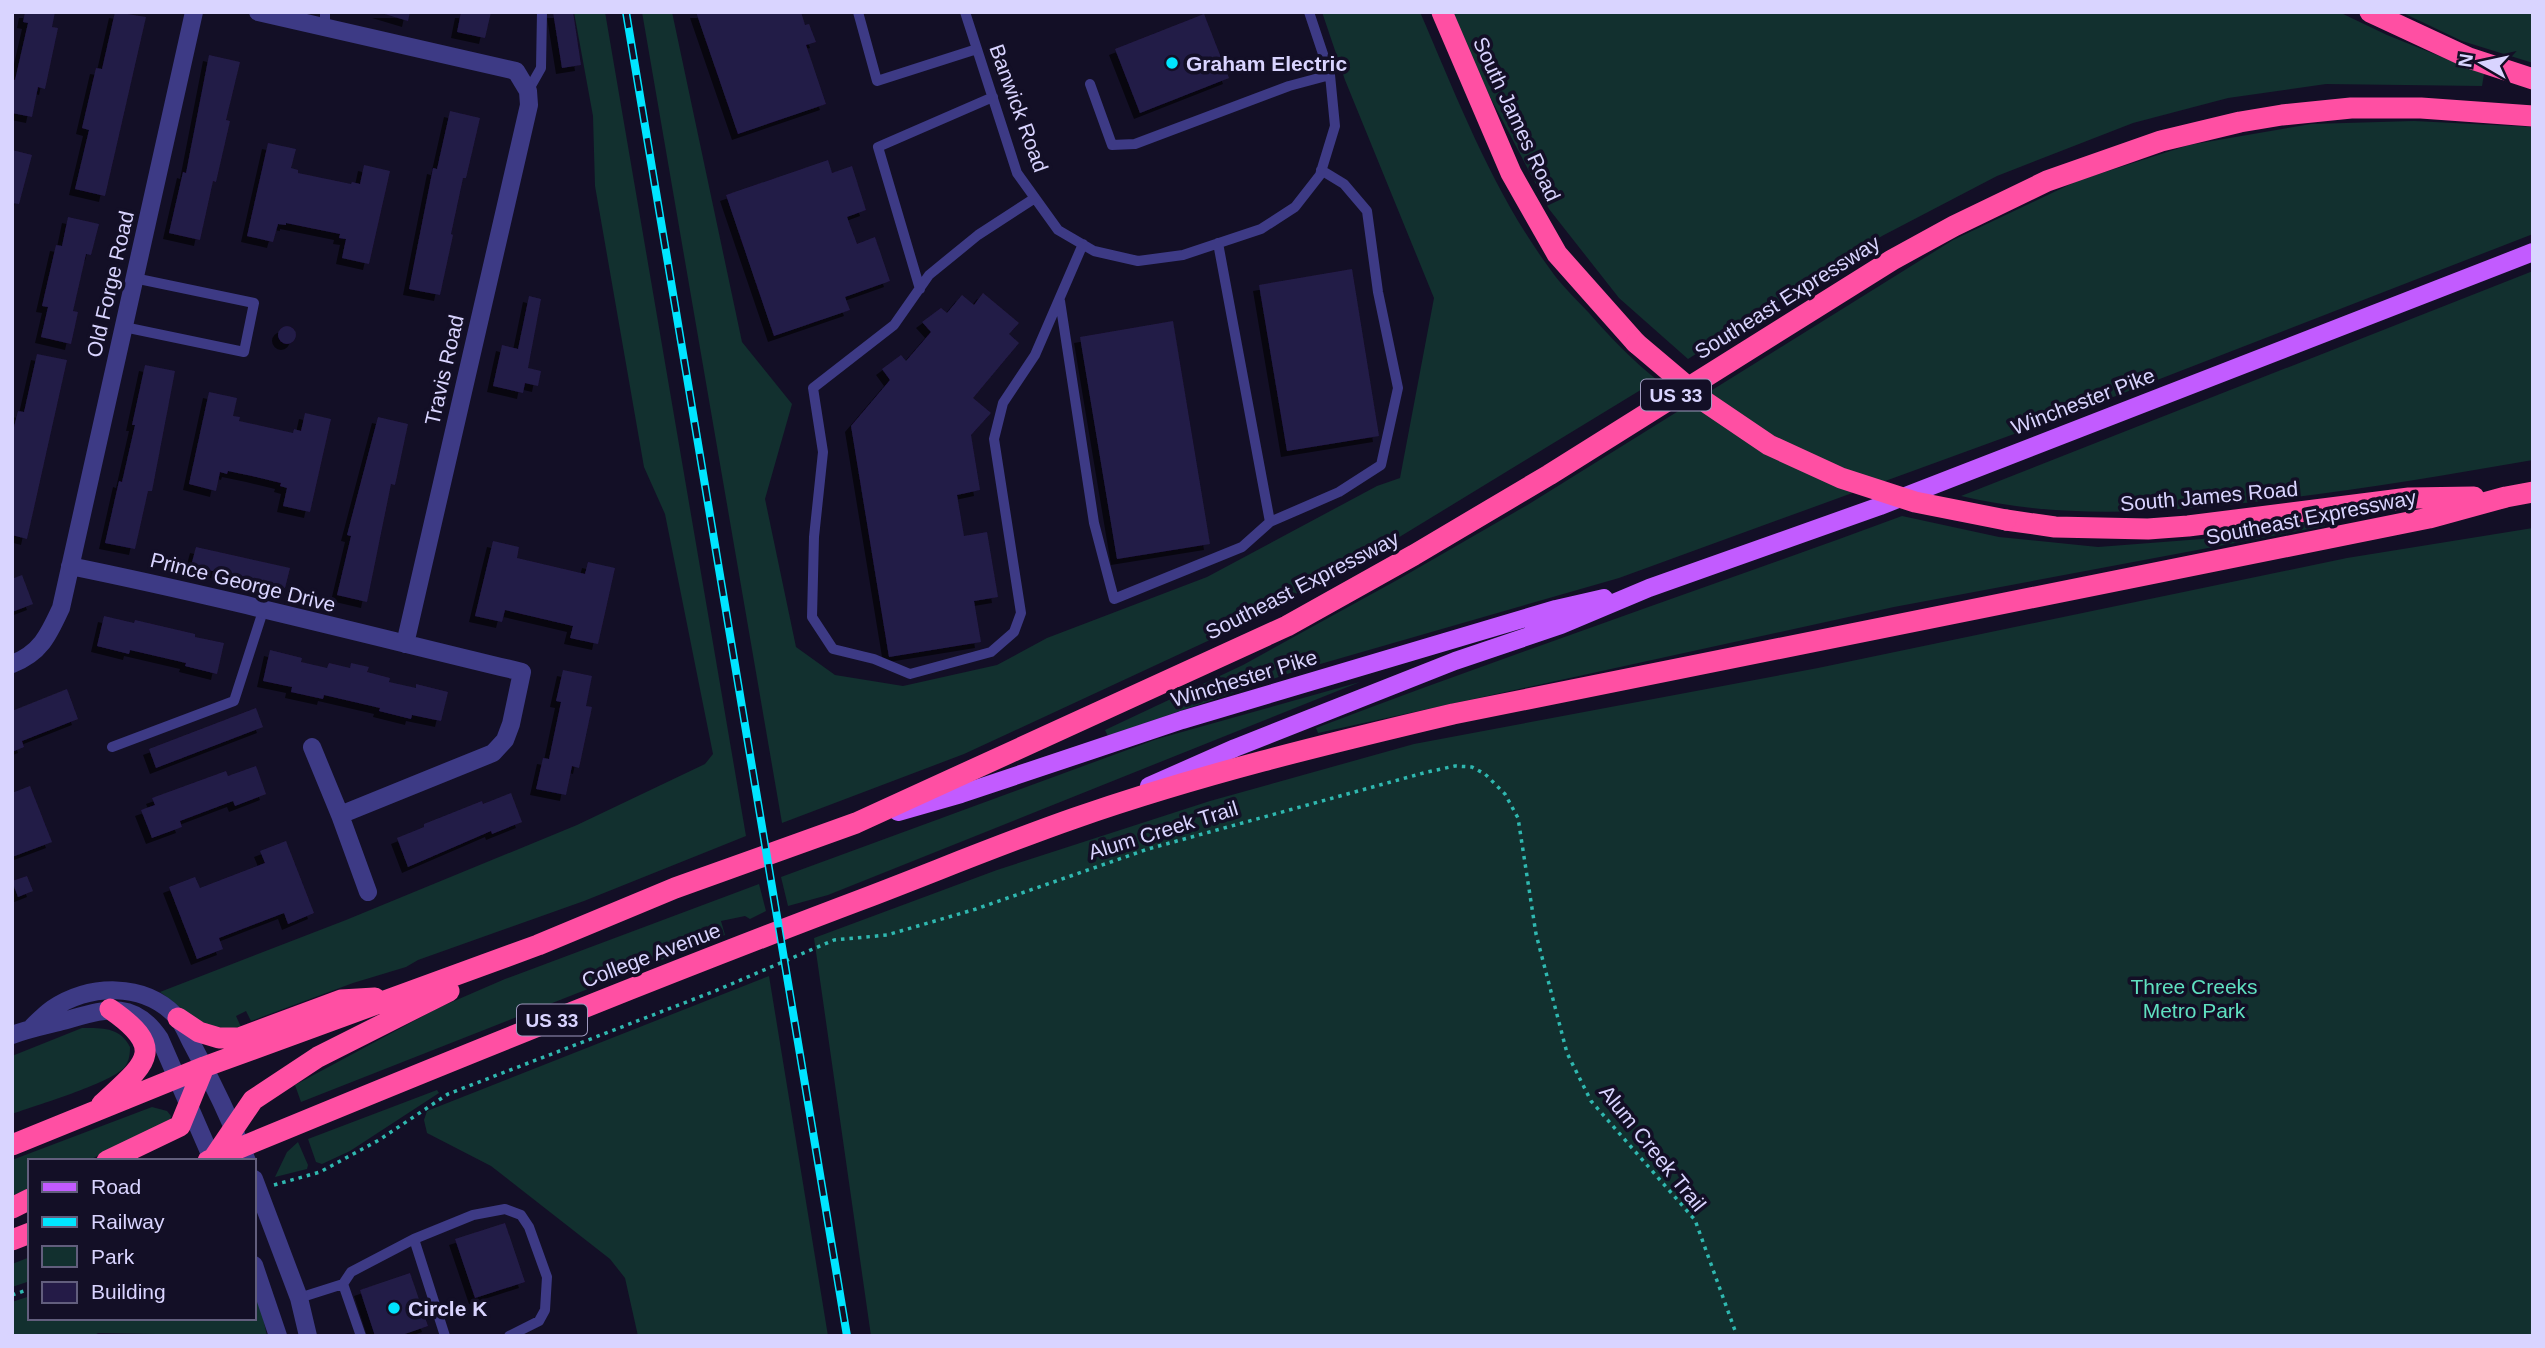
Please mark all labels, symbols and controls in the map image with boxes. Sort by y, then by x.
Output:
north arrow [2447,28,2517,98]
street label: South James Road [1469,33,1565,205]
street label: Banwick Road [985,41,1053,175]
place label: Graham Electric [1186,52,1347,75]
text: N [2454,52,2477,69]
marker: Graham Electric [1164,55,1180,71]
street label: Old Forge Road [82,209,138,359]
street label: Southeast Expressway [1690,230,1884,363]
street label: Travis Road [420,313,468,427]
street label: Winchester Pike [2008,363,2158,439]
road number: US 33 [1641,380,1711,410]
street label: South James Road [2119,477,2299,515]
street label: Southeast Expressway [2204,485,2419,549]
street label: Southeast Expressway [1202,526,1403,644]
street label: Prince George Drive [148,548,338,616]
street label: Winchester Pike [1168,645,1320,711]
street label: Alum Creek Trail [1085,796,1241,864]
street label: College Avenue [578,918,724,992]
park label: Three Creeks Metro Park [2130,975,2258,1022]
road number: US 33 [517,1004,587,1036]
street label: Alum Creek Trail [1595,1080,1711,1216]
legend [28,1159,256,1320]
text: Road [91,1175,141,1198]
text: Railway [91,1210,165,1233]
text: Park [91,1245,135,1268]
text: Building [91,1280,166,1303]
place label: Circle K [408,1297,487,1320]
marker: Circle K [386,1300,402,1316]

